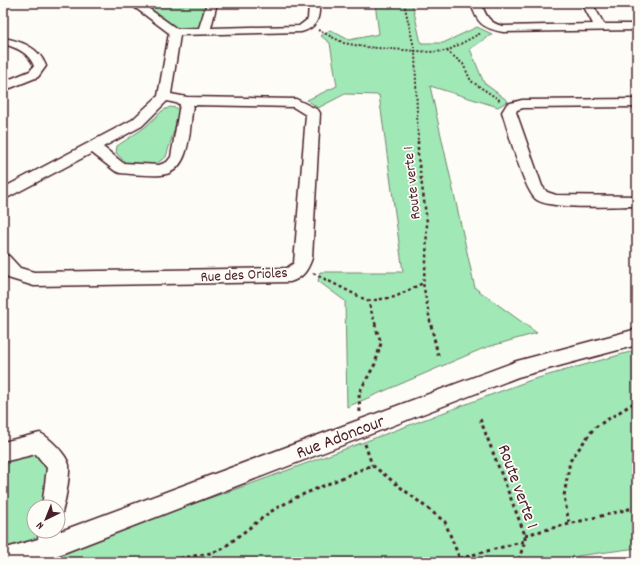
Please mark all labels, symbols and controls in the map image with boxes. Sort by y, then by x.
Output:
street label: Route verte 1 [398,145,428,220]
street label: Rue des Orioles [200,263,288,289]
street label: Rue Adoncour [293,410,389,467]
street label: Route verte 1 [490,441,543,532]
north arrow [26,499,66,539]
text: N [33,517,48,533]

